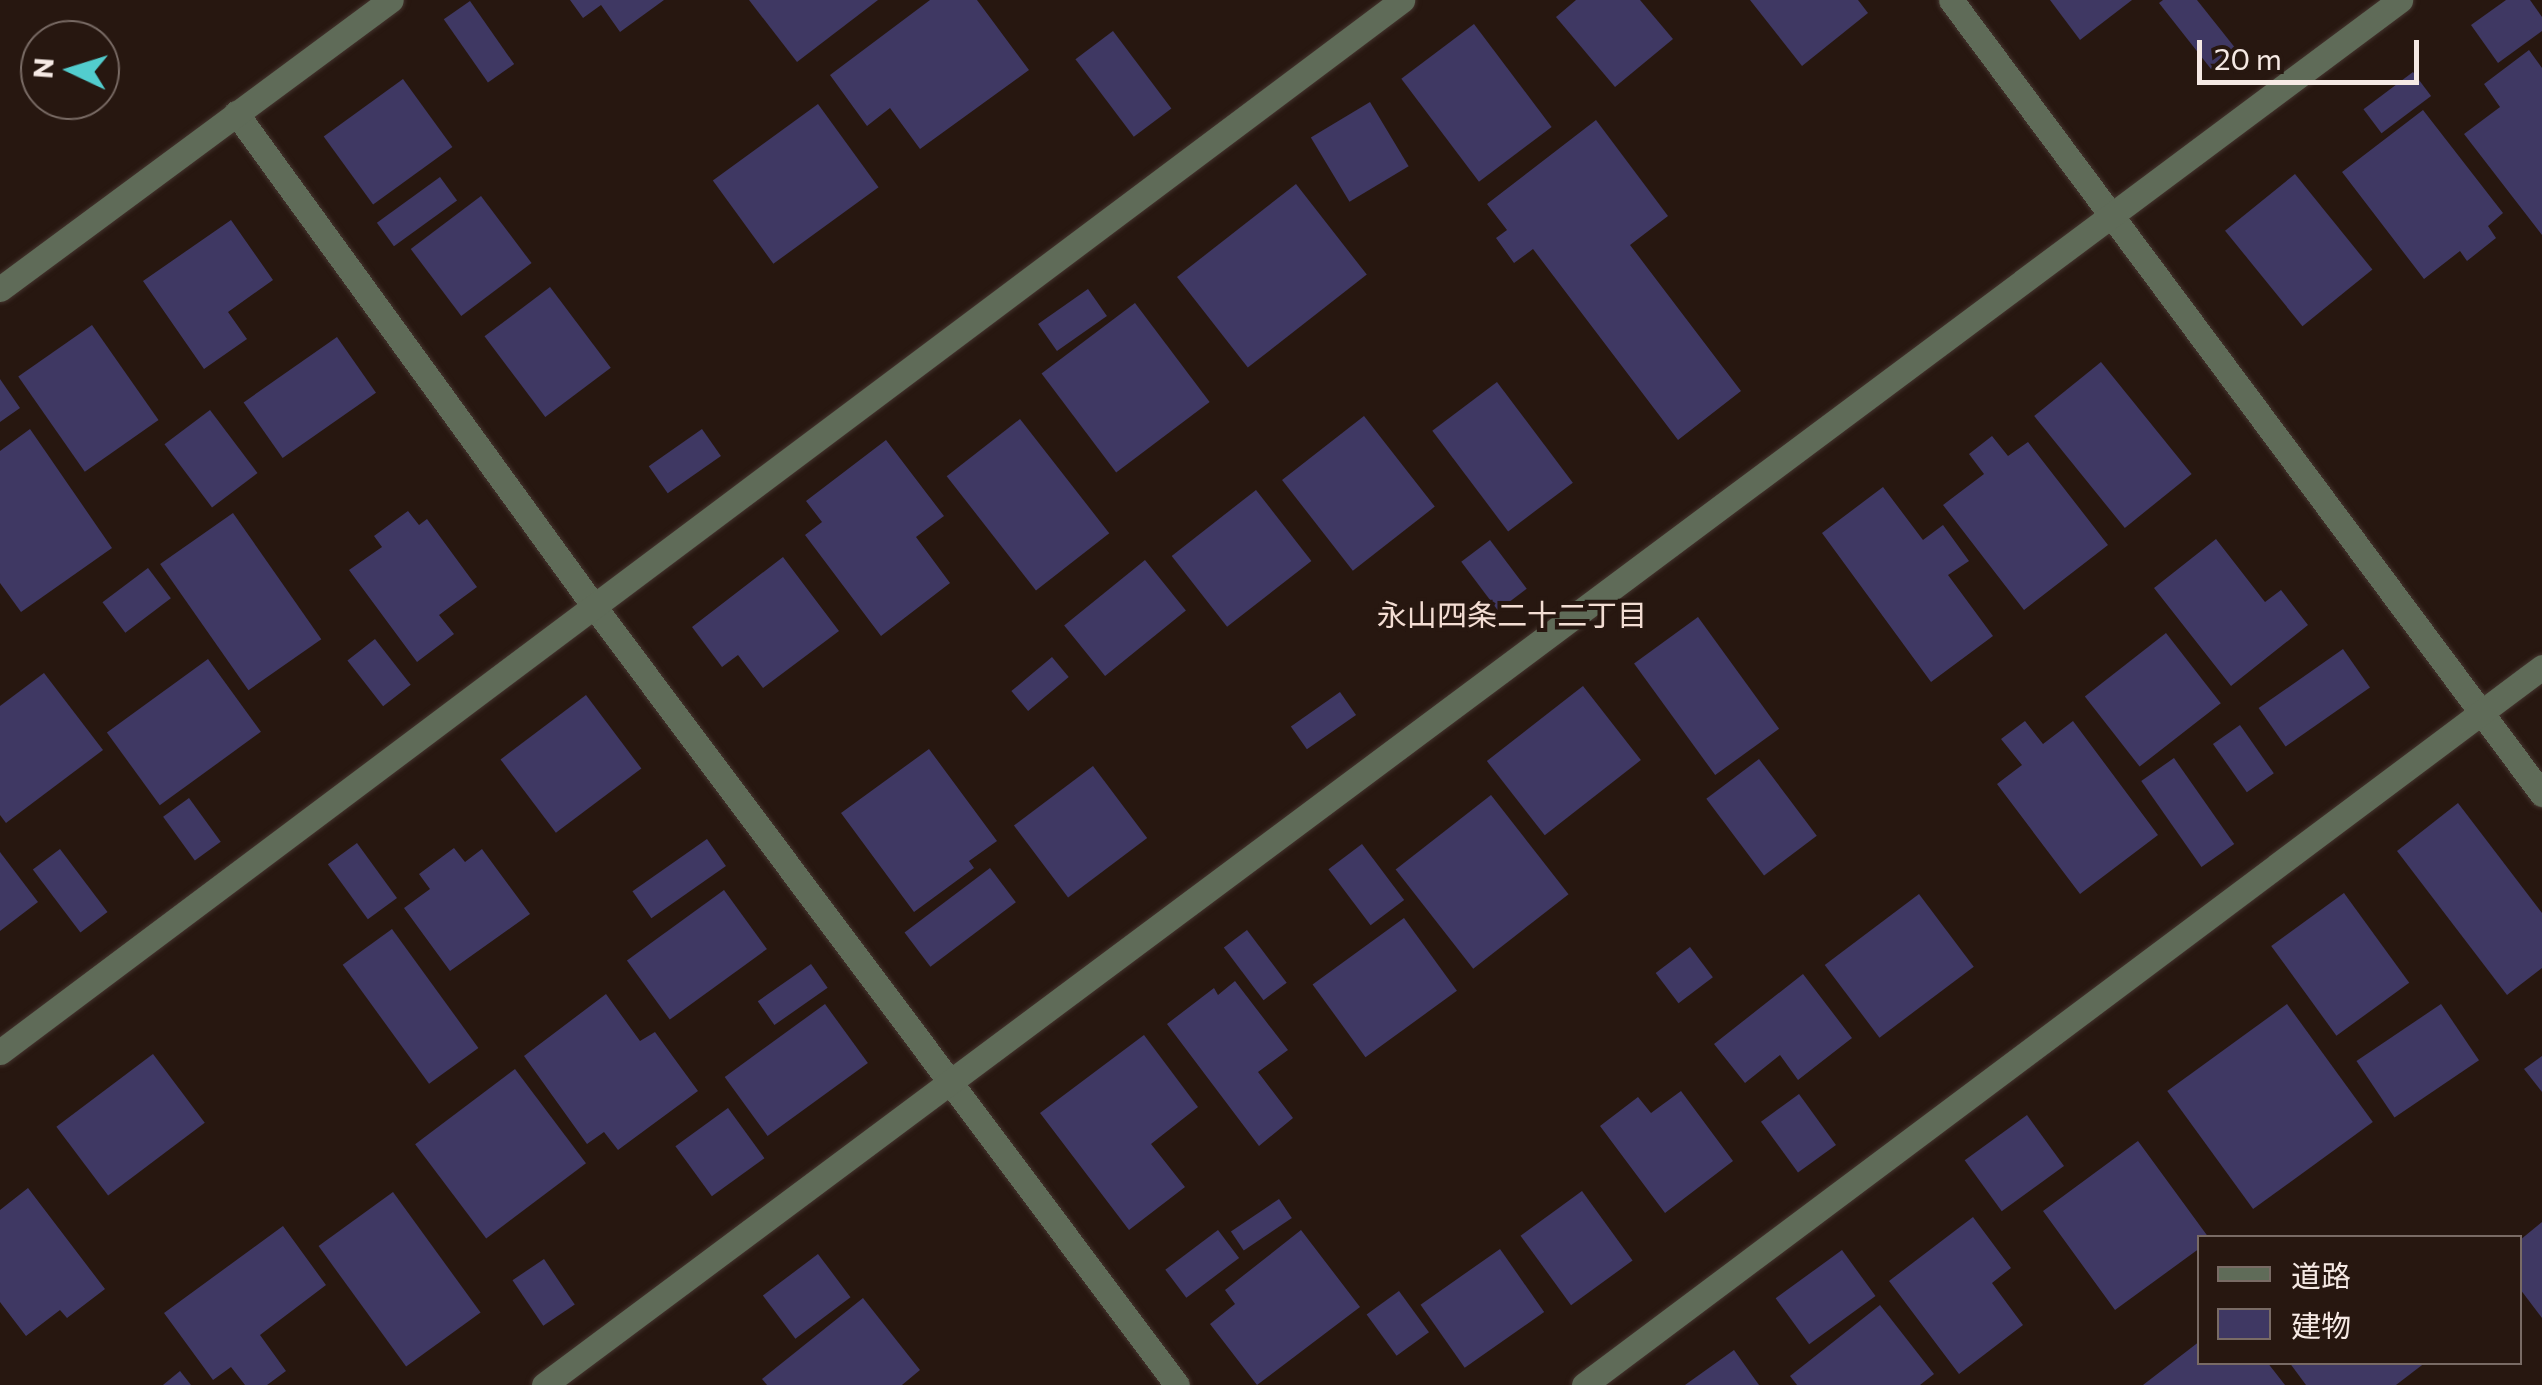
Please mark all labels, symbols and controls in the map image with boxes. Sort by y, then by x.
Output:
north arrow [20,20,120,120]
scale bar [2202,20,2424,82]
text: 20 m [2214,39,2282,76]
text: N [24,56,60,80]
district label: 永山四条二十二丁目 [1377,596,1647,632]
legend [2197,1235,2522,1365]
text: 道路 [2291,1256,2351,1293]
text: 建物 [2291,1306,2351,1343]

